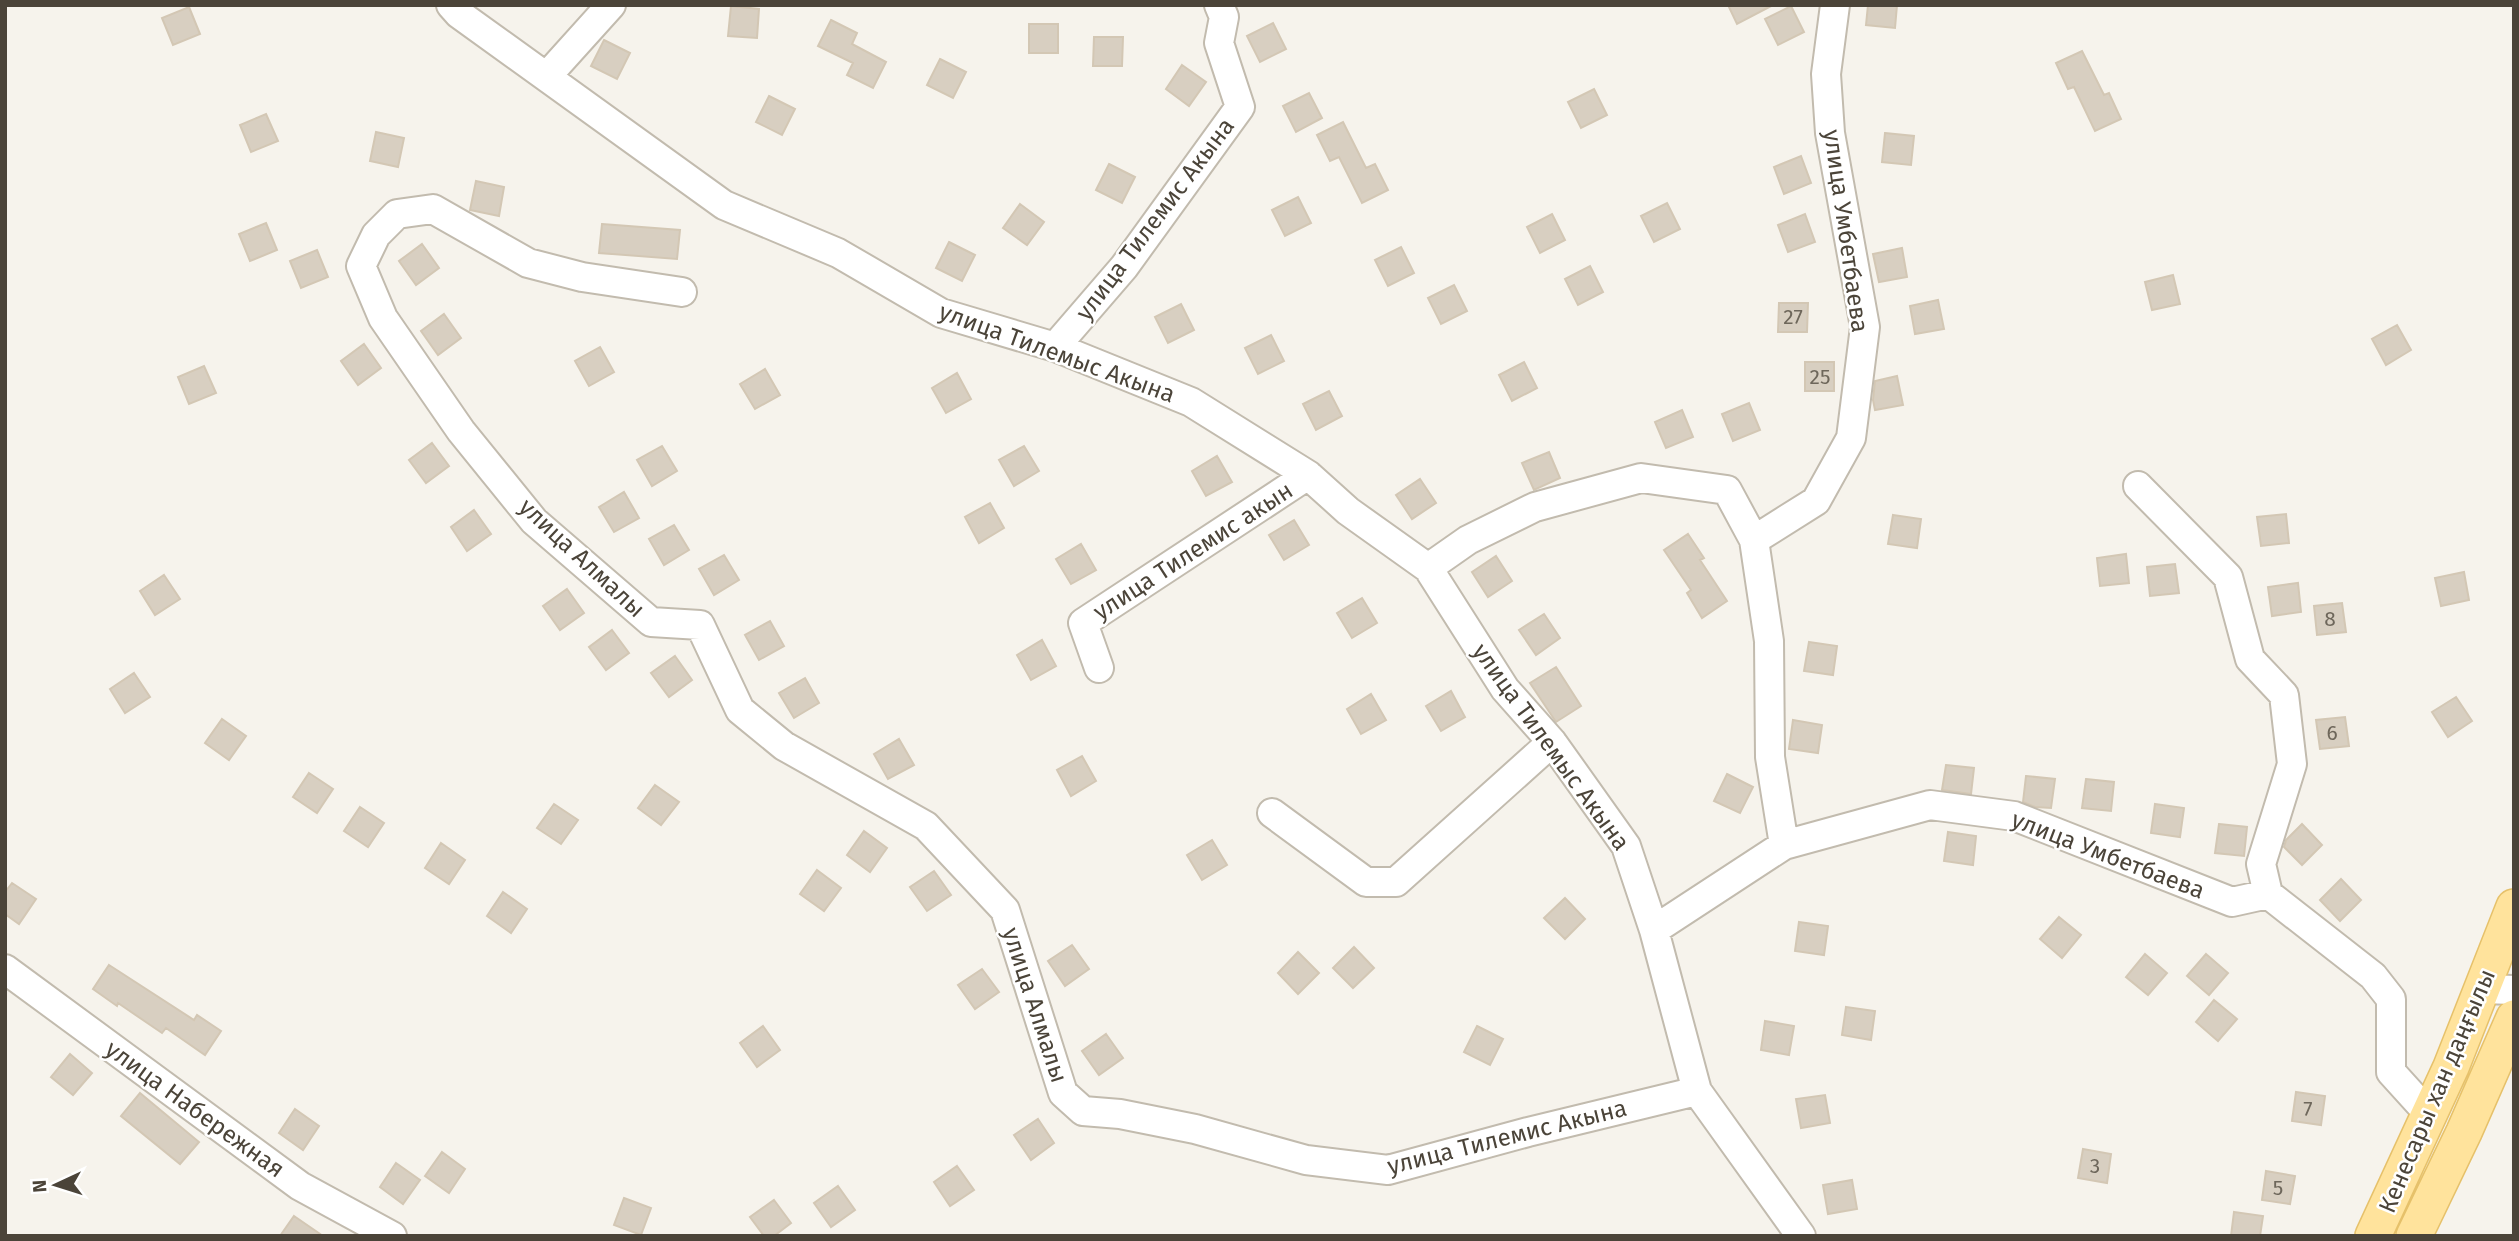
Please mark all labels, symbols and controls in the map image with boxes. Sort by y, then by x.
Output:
street label: улица Тилемис Акына [1070,112,1240,326]
street label: улица Умбетбаева [1818,128,1874,334]
street label: улица Тилемыс Акына [935,297,1179,409]
house number: 27 [1783,304,1803,330]
house number: 25 [1810,364,1830,390]
street label: улица Тилемис акын [1088,476,1298,626]
street label: улица Алмалы [513,493,651,623]
house number: 8 [2324,606,2336,632]
street label: улица Тилемыс Акына [1467,638,1635,856]
house number: 6 [2326,720,2338,746]
street label: улица Умбетбаева [2007,805,2209,905]
street label: улица Алмалы [997,924,1073,1086]
street label: Кенесары хан даңғылы [2373,965,2501,1217]
street label: улица Набережная [100,1035,290,1183]
street label: улица Тилемис Акына [1384,1094,1630,1180]
house number: 7 [2303,1096,2313,1122]
north arrow [21,1150,91,1220]
house number: 3 [2090,1153,2100,1179]
house number: 5 [2273,1175,2283,1201]
text: N [28,1179,51,1193]

